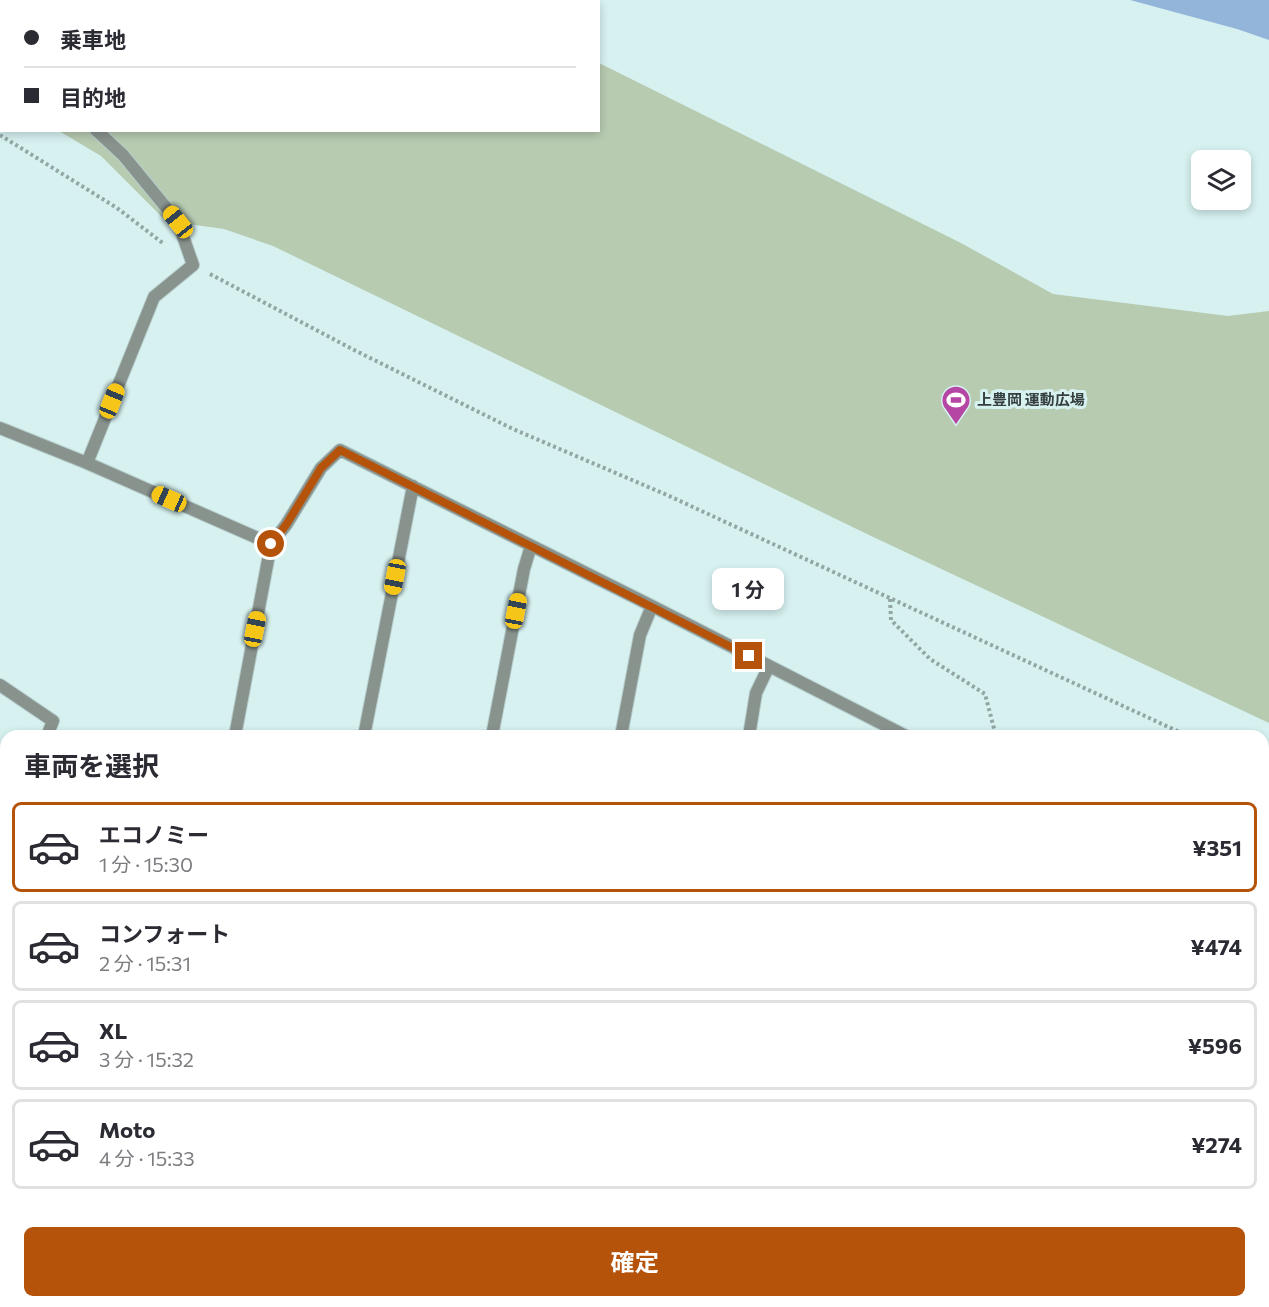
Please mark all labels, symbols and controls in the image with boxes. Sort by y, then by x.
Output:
text: 乗車地 [60,26,126,53]
text: 目的地 [60,84,126,111]
map controls [1191,150,1251,210]
button: layers [1191,150,1251,210]
car [160,202,196,242]
car [97,381,127,421]
sports icon: 上豊岡 運動広場 [940,384,972,426]
place label: 上豊岡 運動広場 [977,390,1085,408]
car [149,483,189,515]
route start [257,530,284,557]
car [383,558,407,596]
callout: 1 分 [713,569,785,611]
text: 1 分 [732,577,764,601]
car [504,592,528,630]
car [243,610,267,648]
route end [735,642,762,669]
text: 車両を選択 [24,749,159,782]
icon: car [27,820,81,874]
text: エコノミー [99,821,209,848]
text: ¥351 [1192,834,1242,861]
text: 1 分 · 15:30 [99,852,193,876]
icon: car [27,919,81,973]
text: コンフォート [99,920,230,947]
text: ¥474 [1190,933,1242,960]
text: 2 分 · 15:31 [99,951,191,975]
text: XL [99,1017,127,1044]
icon: car [27,1018,81,1072]
text: ¥596 [1188,1032,1242,1059]
text: 3 分 · 15:32 [99,1047,194,1071]
text: Moto [99,1116,155,1143]
icon: car [27,1117,81,1171]
text: ¥274 [1191,1131,1242,1158]
text: 4 分 · 15:33 [99,1146,195,1170]
button: 確定 [24,1227,1245,1296]

